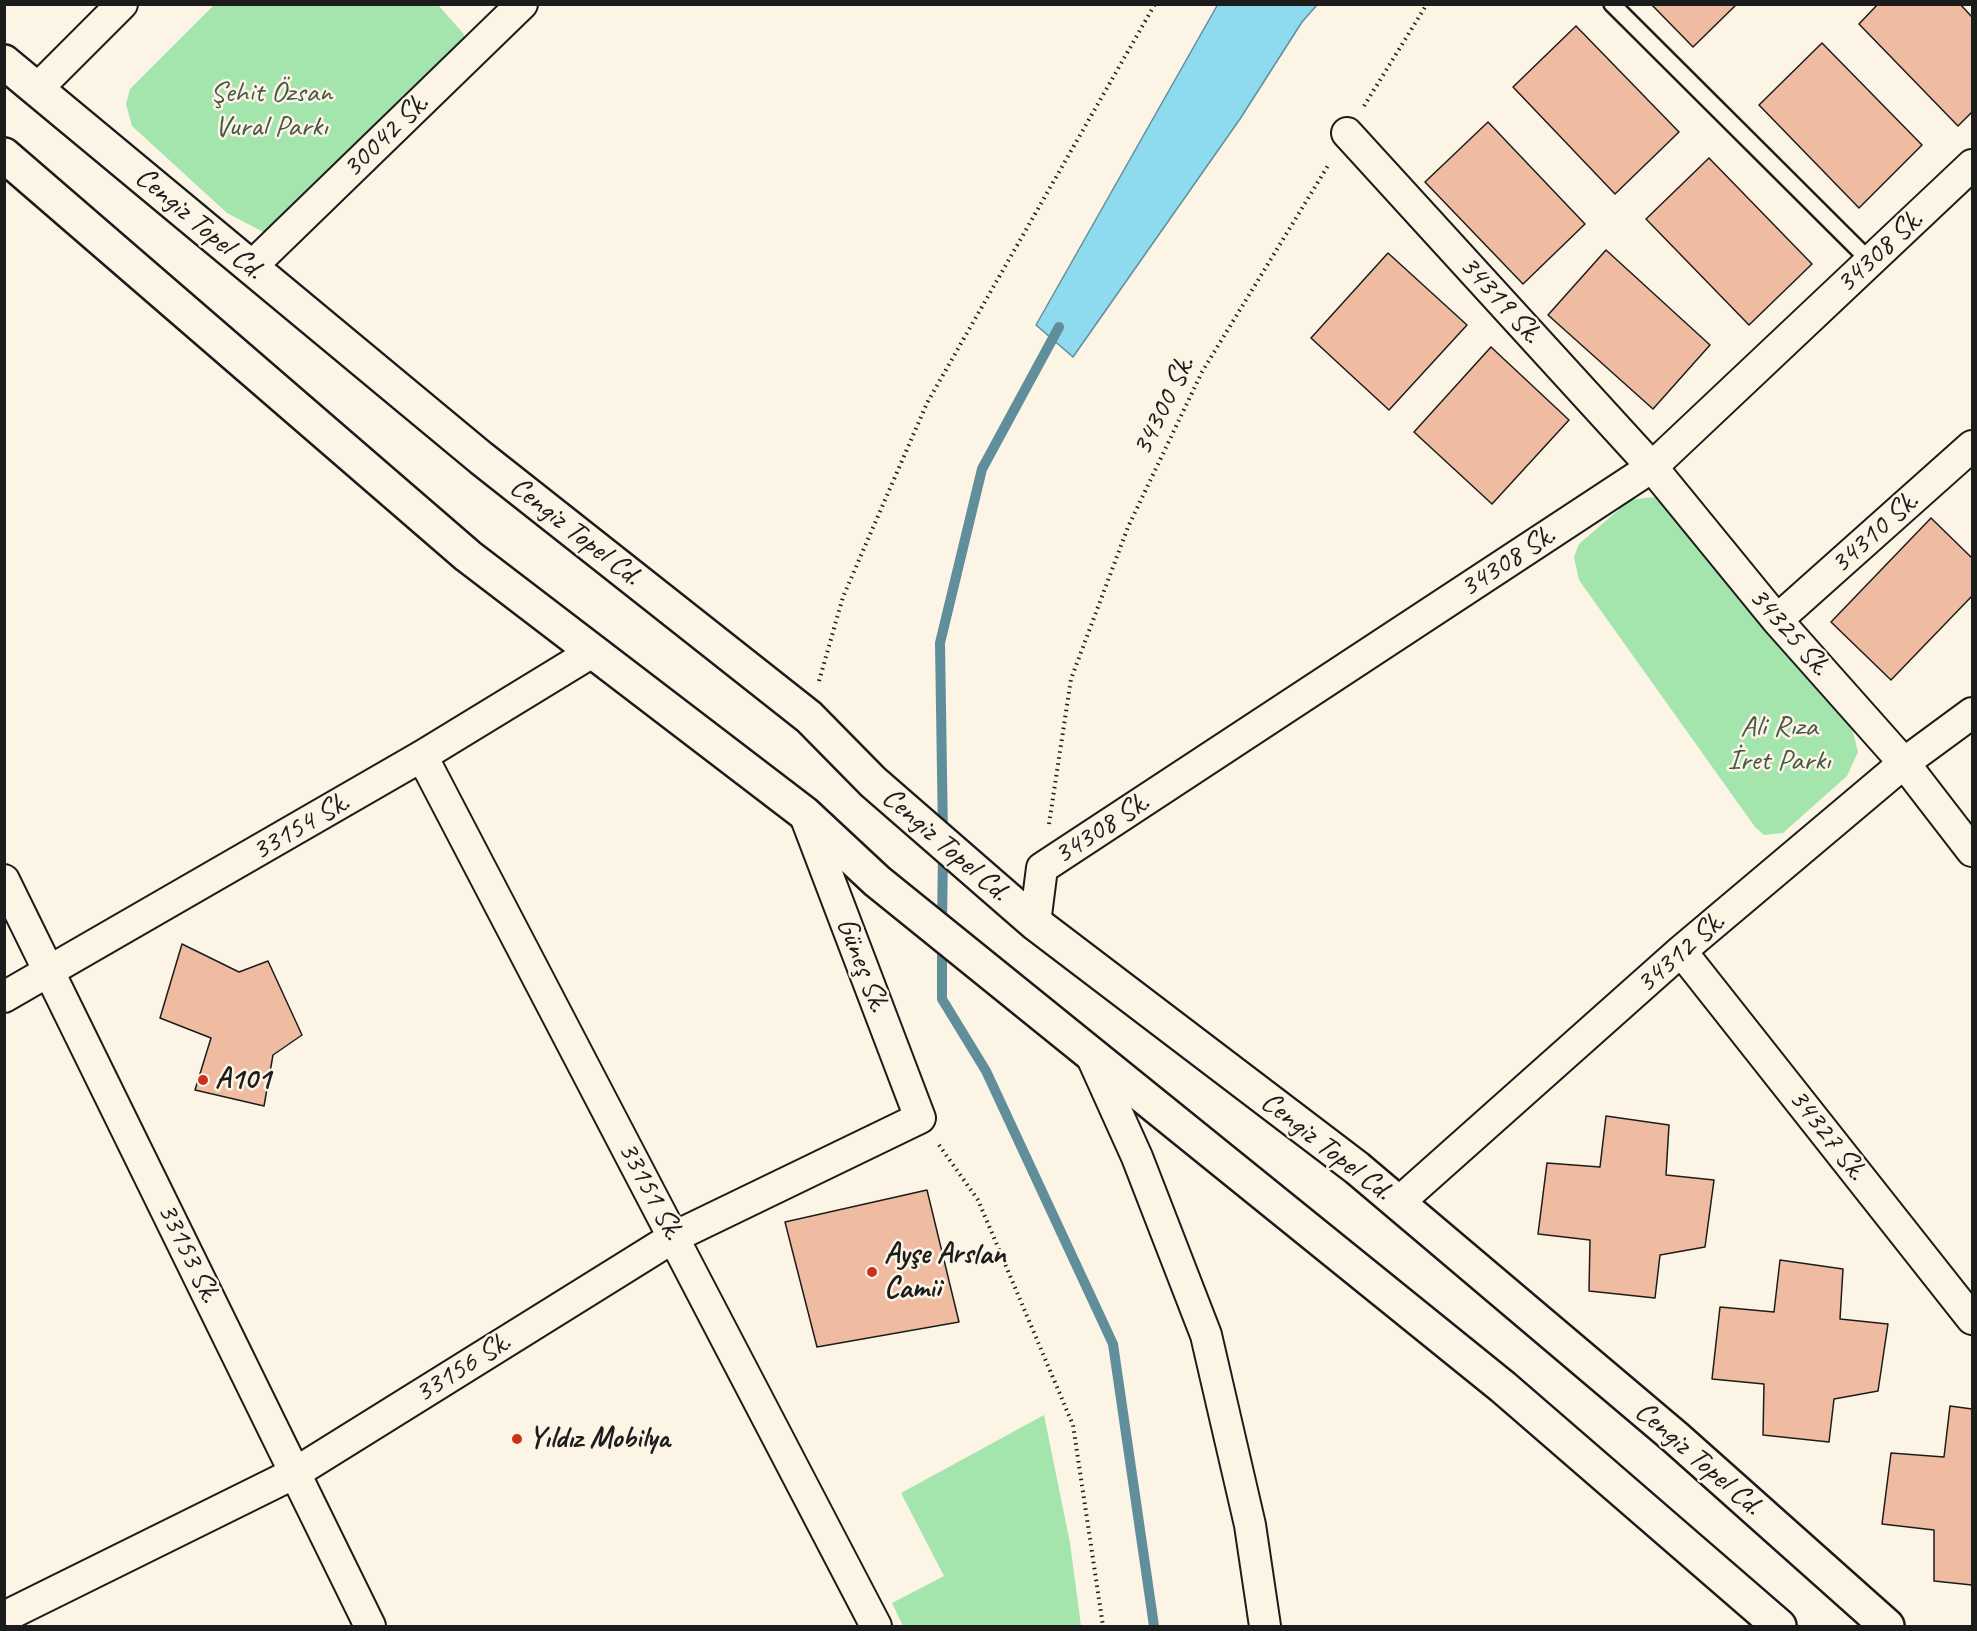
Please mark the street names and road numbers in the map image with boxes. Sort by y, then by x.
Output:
street label: 30042 Sk. [335,86,437,186]
street label: Cengiz Topel Cd. [127,160,271,288]
street label: 34308 Sk. [1829,203,1931,301]
street label: 34319 Sk. [1451,248,1549,352]
street label: 34300 Sk. [1124,350,1204,462]
street label: Cengiz Topel Cd. [502,469,648,595]
street label: 34310 Sk. [1823,484,1927,582]
street label: 34308 Sk. [1454,518,1562,606]
street label: 34325 Sk. [1740,580,1838,684]
street label: Cengiz Topel Cd. [874,780,1016,910]
street label: 33154 Sk. [246,785,356,869]
street label: 34308 Sk. [1048,785,1156,873]
street label: 34312 Sk. [1629,904,1733,1002]
street label: Güneş Sk. [828,913,896,1017]
street label: 34327 Sk. [1780,1082,1874,1188]
street label: Cengiz Topel Cd. [1253,1084,1399,1210]
street label: 33151 Sk. [609,1136,691,1246]
street label: 33153 Sk. [148,1197,228,1309]
street label: 33156 Sk. [408,1325,518,1411]
street label: Cengiz Topel Cd. [1627,1394,1769,1524]

